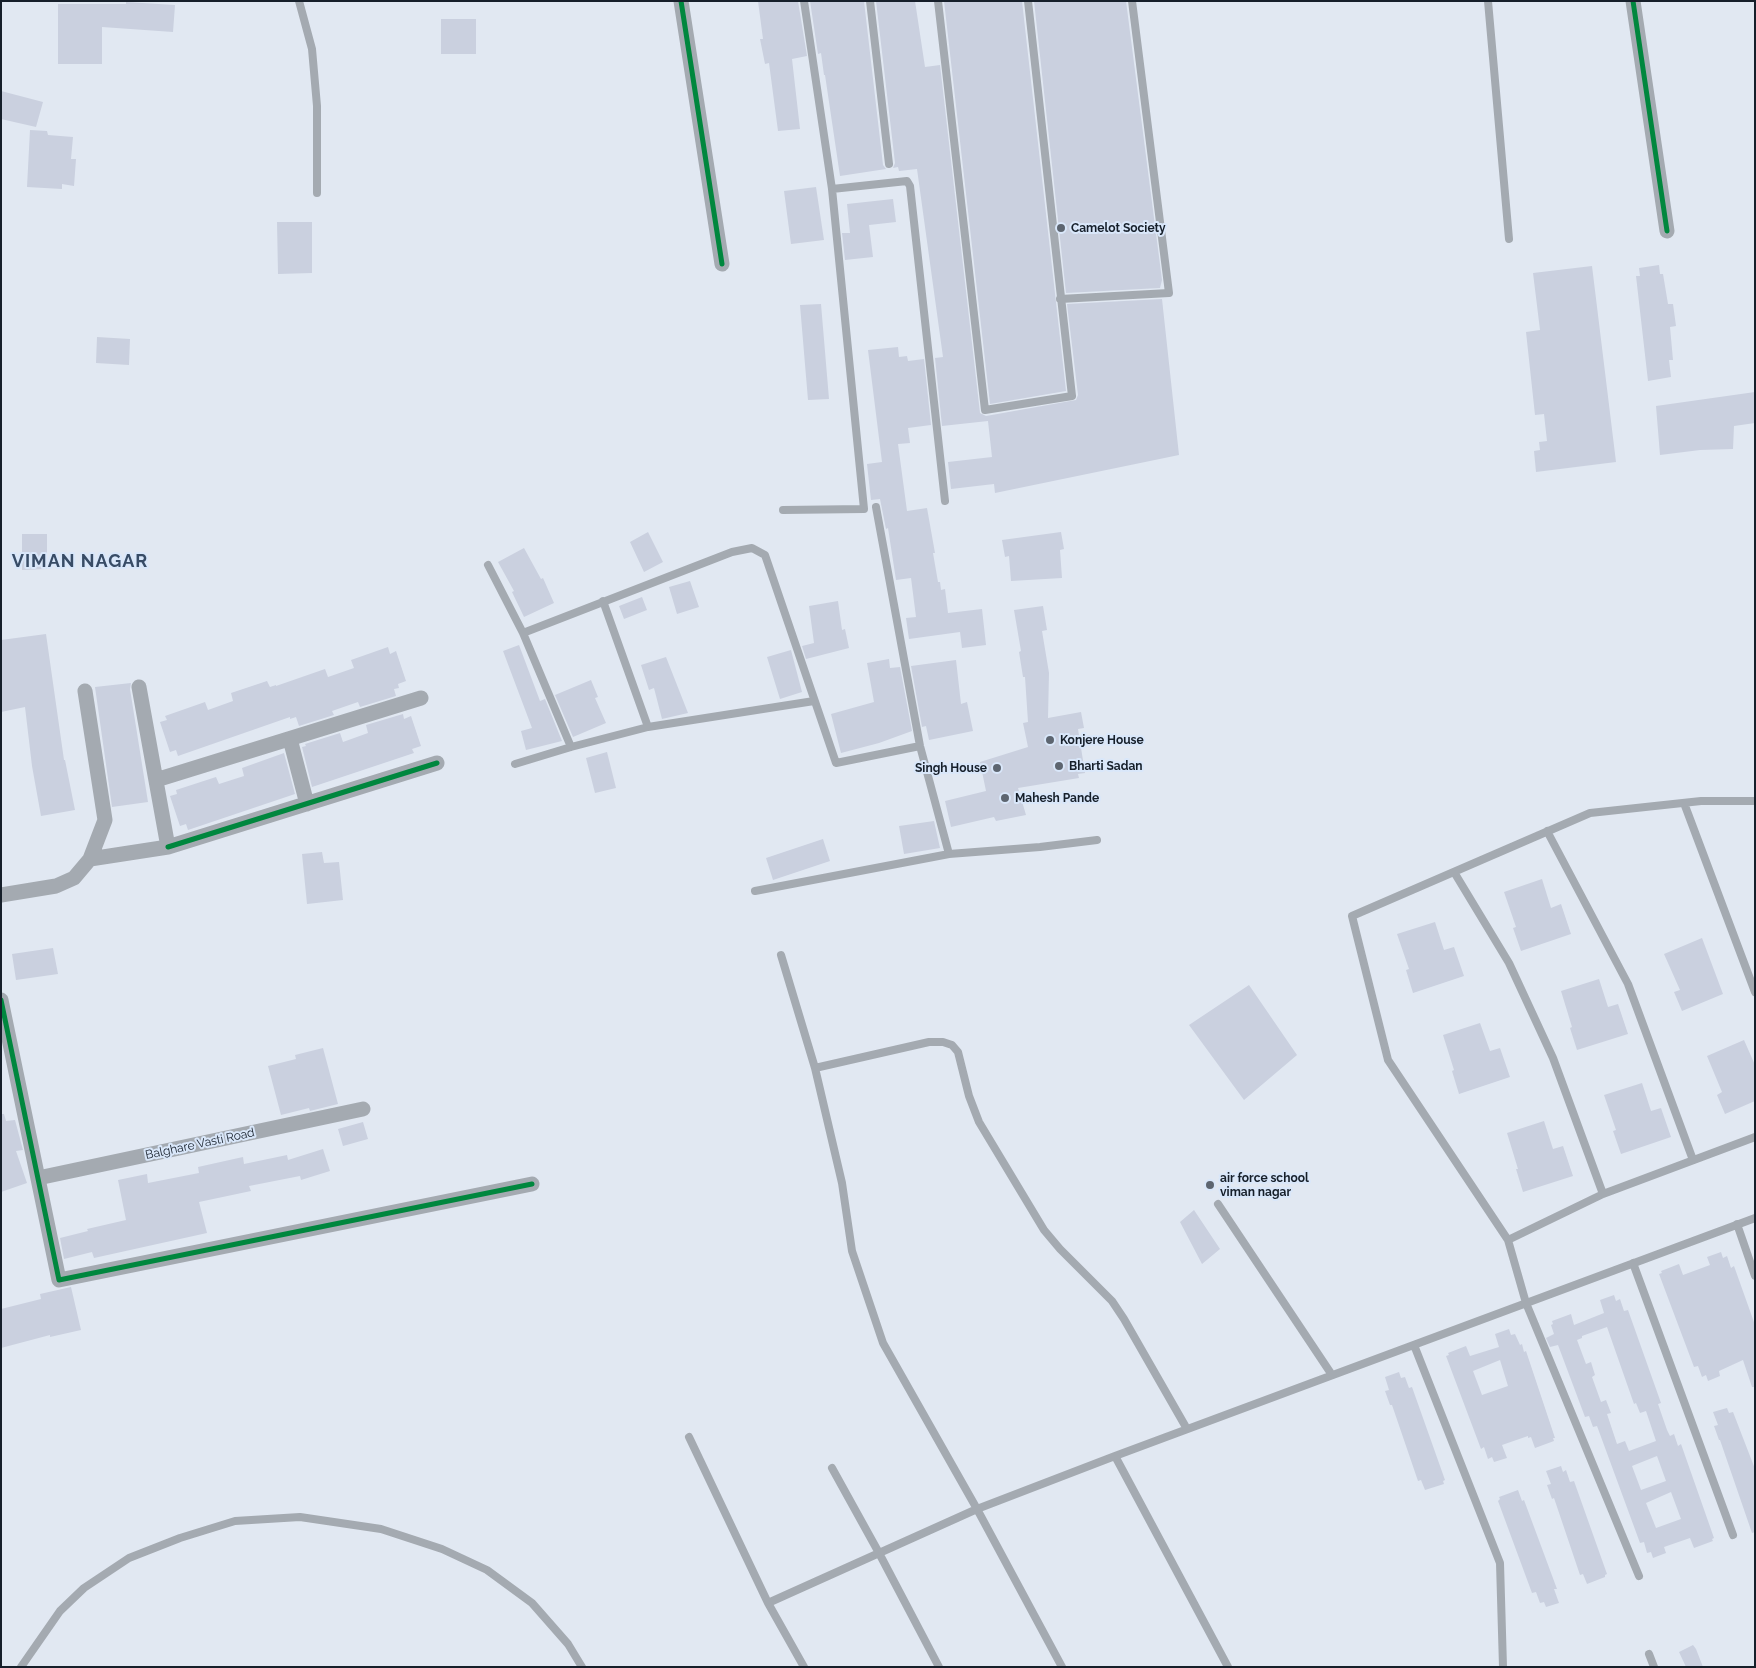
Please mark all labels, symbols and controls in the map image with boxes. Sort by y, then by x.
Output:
place label: Camelot Society [1071,221,1166,235]
marker: Camelot Society [1055,222,1067,234]
district label: VIMAN NAGAR [10,551,150,573]
place label: Konjere House [1060,733,1144,747]
marker: Konjere House [1044,734,1056,746]
place label: Bharti Sadan [1069,759,1143,773]
marker: Bharti Sadan [1053,760,1065,772]
place label: Singh House [915,761,987,775]
marker: Singh House [991,762,1003,774]
place label: Mahesh Pande [1015,791,1099,805]
marker: Mahesh Pande [999,792,1011,804]
street label: Balghare Vasti Road [144,1125,256,1163]
place label: air force school viman nagar [1220,1171,1309,1199]
marker: air force school viman nagar [1204,1179,1216,1191]

